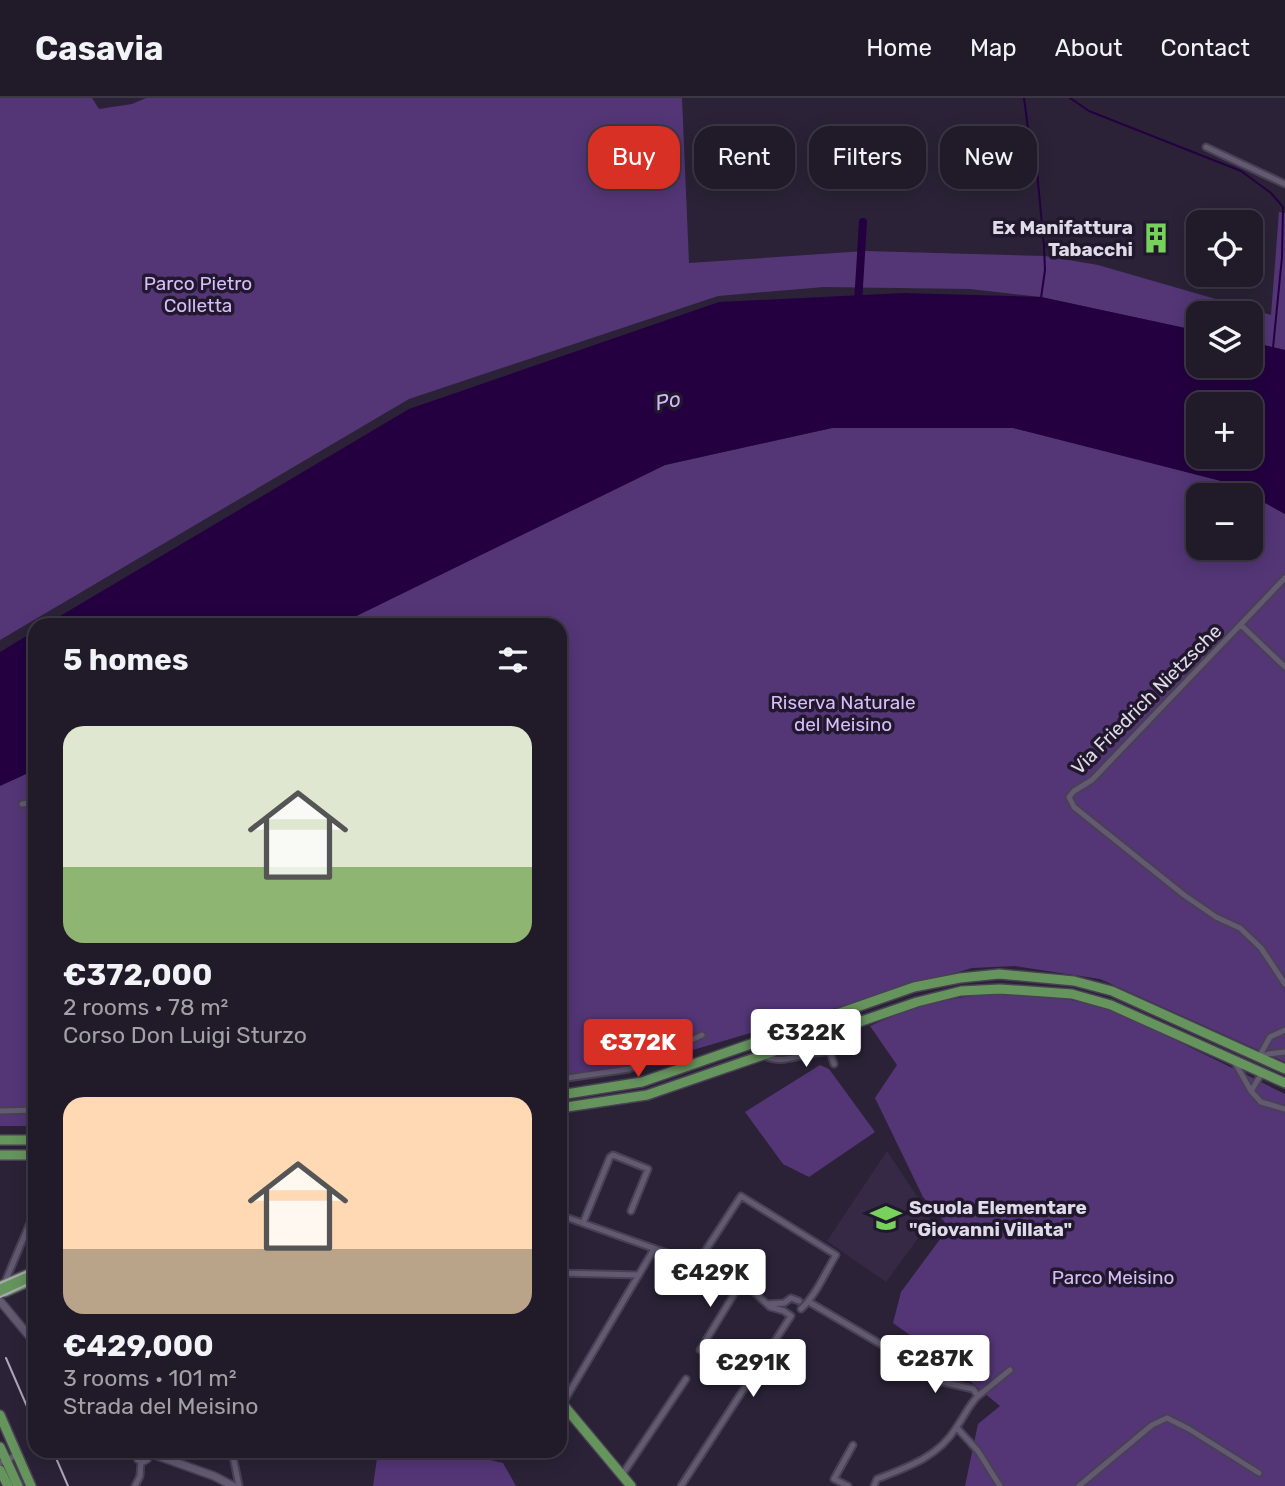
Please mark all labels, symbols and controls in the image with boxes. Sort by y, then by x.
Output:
text: Casavia [35,29,163,68]
text: Home [866,34,932,62]
text: Map [970,34,1017,62]
text: About [1055,34,1123,62]
text: Contact [1161,34,1250,62]
chip: Buy [588,126,680,189]
chip: Rent [694,126,795,189]
chip: Filters [809,126,926,189]
chip: New [940,126,1037,189]
map controls [1186,210,1263,560]
button: locate [1186,210,1263,287]
place label: Ex Manifattura Tabacchi [992,216,1133,261]
building icon: Ex Manifattura Tabacchi [1139,221,1173,255]
park label: Parco Pietro Colletta [144,272,252,317]
button: layers [1186,301,1263,378]
water label: Po [653,386,683,415]
button: + [1186,392,1263,469]
button: − [1186,483,1263,560]
street label: Via Friedrich Nietzsche [1066,619,1226,779]
icon: filters [494,641,532,679]
text: 5 homes [63,642,189,678]
park label: Riserva Naturale del Meisino [770,691,916,736]
icon: home [235,772,361,898]
text: €372,000 [63,957,212,993]
text: 2 rooms · 78 m² [63,993,228,1021]
pin: €322K [757,1010,855,1069]
text: €322K [767,1018,845,1046]
pin: €372K [589,1020,687,1079]
text: Corso Don Luigi Sturzo [63,1021,307,1049]
text: €372K [600,1028,676,1056]
icon: home [235,1143,361,1269]
place label: Scuola Elementare "Giovanni Villata" [909,1196,1087,1241]
school or university icon: Scuola Elementare "Giovanni Villata" [869,1201,903,1235]
pin: €429K [661,1250,759,1309]
text: €429K [671,1258,749,1286]
park label: Parco Meisino [1052,1266,1174,1289]
text: €429,000 [63,1328,214,1364]
pin: €287K [886,1336,984,1395]
pin: €291K [704,1340,802,1399]
text: €287K [896,1344,974,1372]
text: €291K [716,1348,790,1376]
text: 3 rooms · 101 m² [63,1364,237,1392]
text: Strada del Meisino [63,1392,259,1420]

